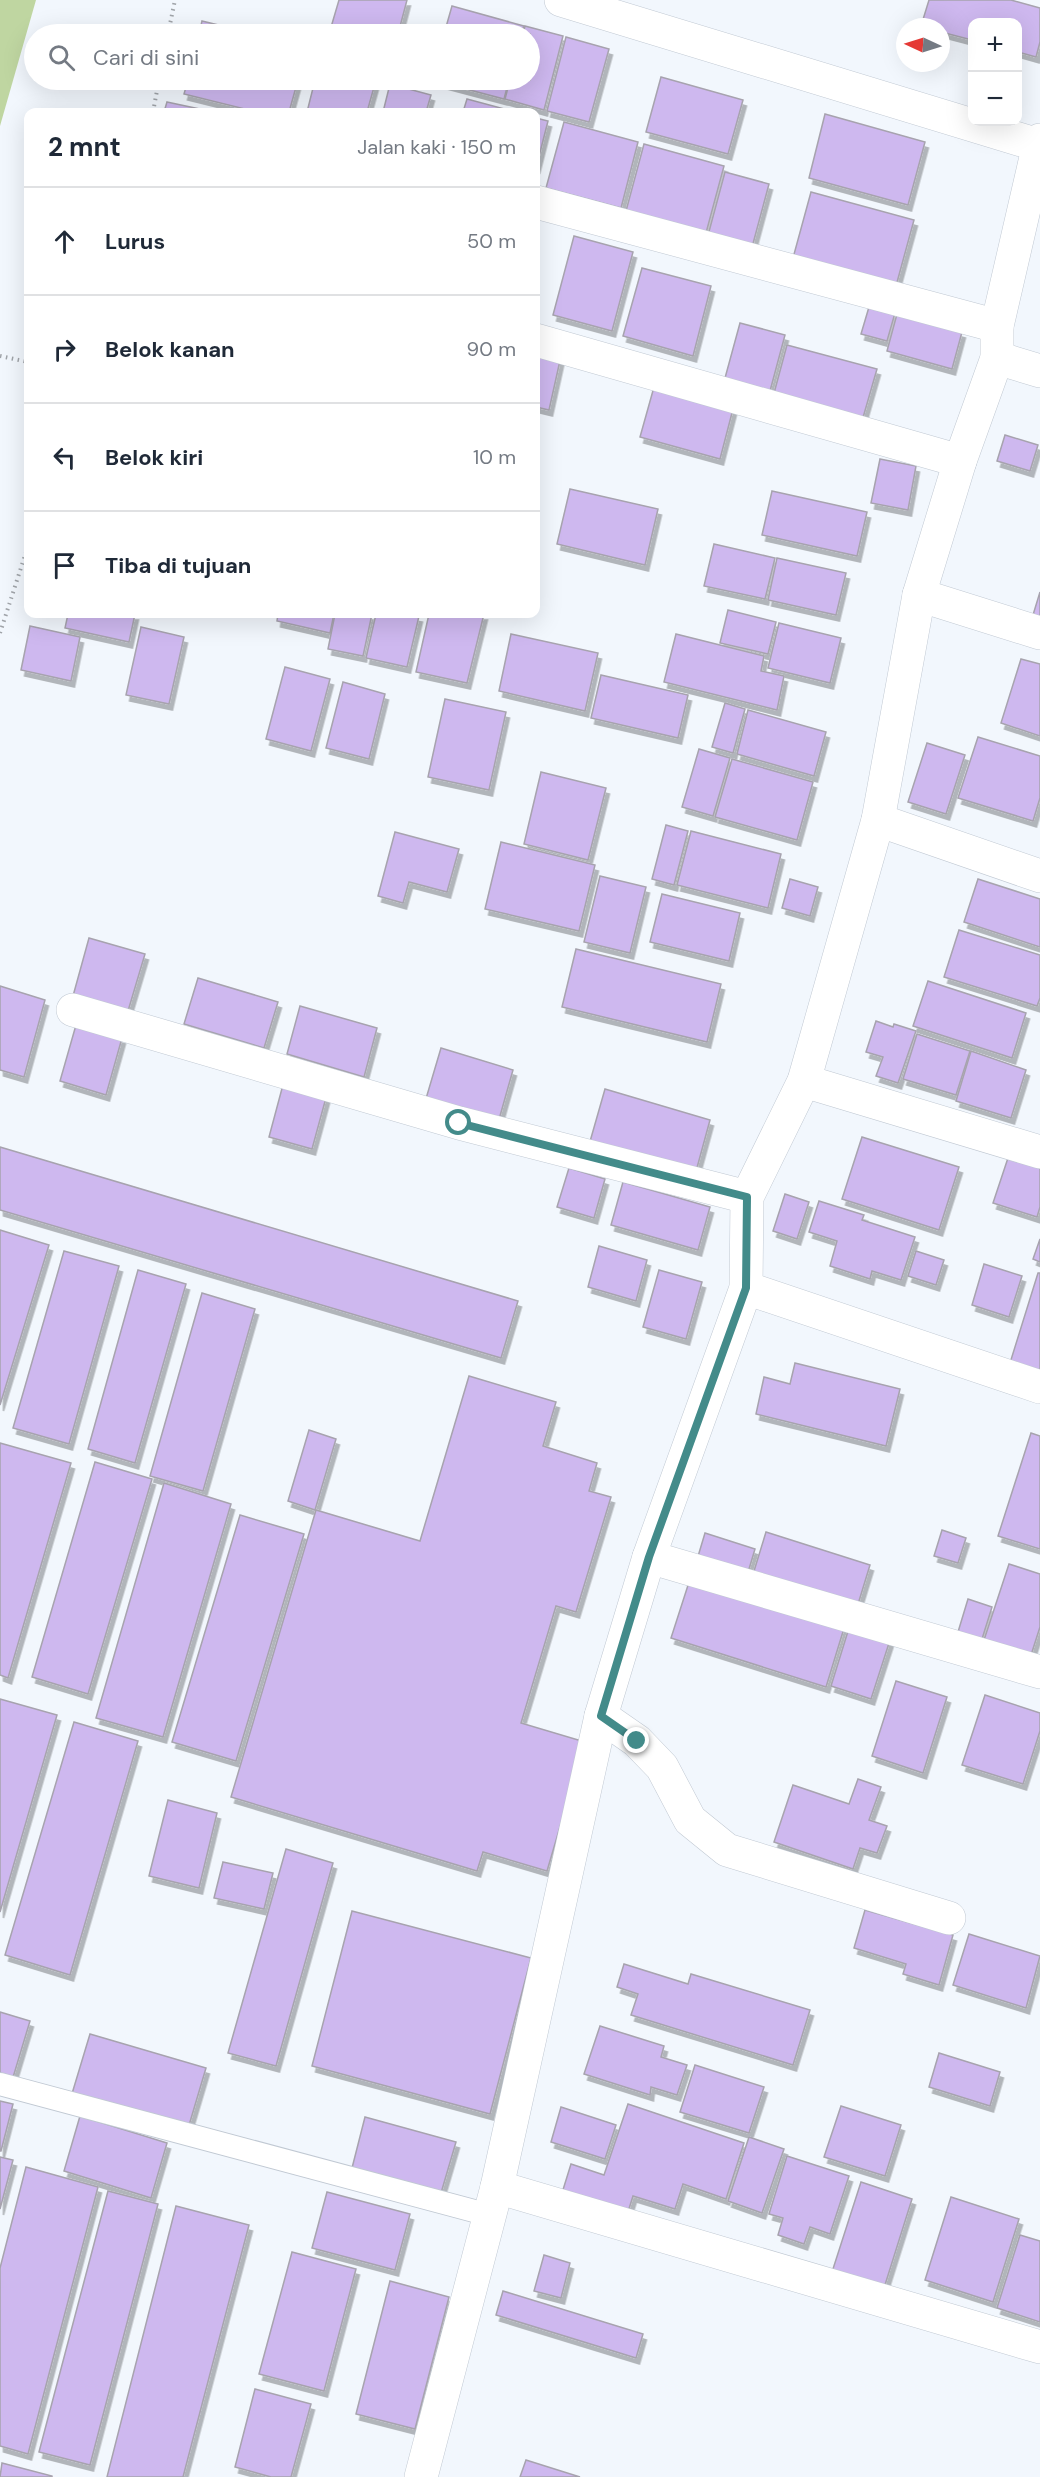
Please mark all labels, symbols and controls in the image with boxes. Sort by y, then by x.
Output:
north arrow [896,18,950,72]
map controls [968,18,1022,126]
button: + [968,18,1022,72]
search box [24,24,540,90]
icon: search [45,41,78,74]
text: Cari di sini [93,43,199,72]
button: − [968,72,1022,126]
text: 2 mnt [48,130,121,164]
text: Jalan kaki · 150 m [357,134,516,160]
icon: ahead [48,225,81,258]
text: Lurus [105,227,165,256]
text: 50 m [467,228,516,254]
icon: right [48,333,81,366]
text: Belok kanan [105,335,235,364]
text: 90 m [467,336,516,362]
icon: left [48,441,81,474]
text: Belok kiri [105,443,203,472]
text: 10 m [473,444,516,470]
icon: arrive [48,549,81,582]
text: Tiba di tujuan [105,551,251,580]
route start [445,1109,471,1135]
route end [623,1727,649,1753]

